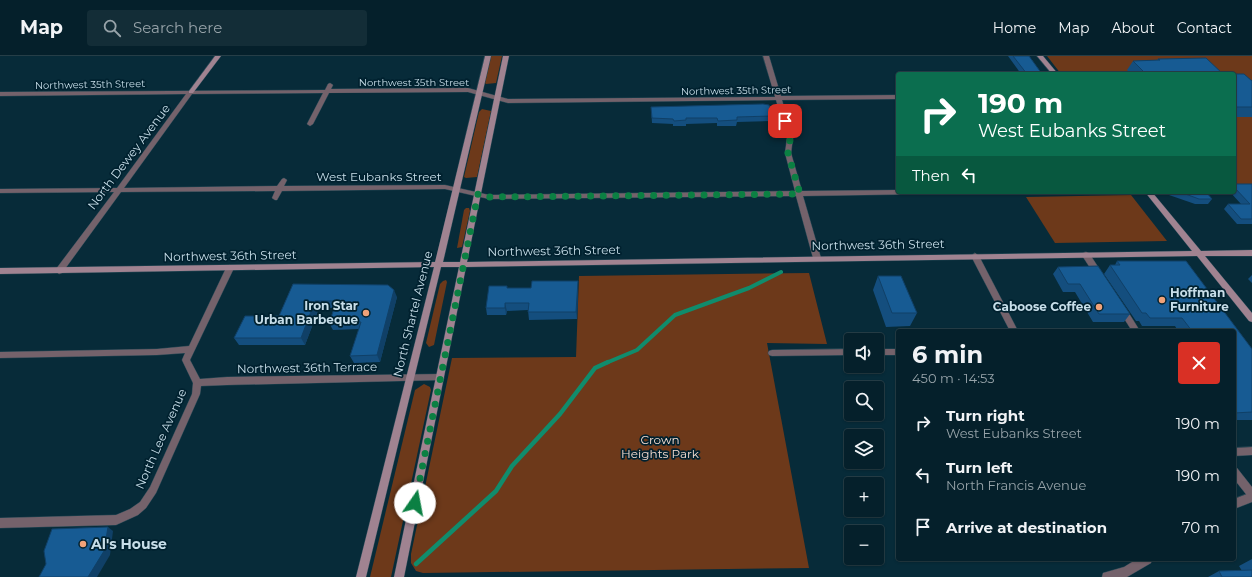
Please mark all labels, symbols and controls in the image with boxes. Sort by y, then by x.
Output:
search box [87,10,367,46]
text: Map [20,16,63,39]
icon: search [101,17,123,39]
text: Search here [133,18,222,37]
text: Home [993,19,1036,37]
text: Map [1058,19,1089,37]
text: About [1111,19,1155,37]
text: Contact [1177,19,1232,37]
street label: Northwest 35th Street [359,76,469,89]
street label: Northwest 35th Street [35,77,145,92]
street label: Northwest 35th Street [681,83,791,98]
text: 190 m [978,86,1063,120]
icon: right [912,88,964,140]
street label: North Dewey Avenue [84,101,173,212]
pin [768,104,802,138]
icon: arrive [774,110,796,132]
text: West Eubanks Street [978,120,1166,142]
icon: left [958,164,980,186]
text: Then [912,166,950,185]
street label: West Eubanks Street [316,169,442,184]
street label: Northwest 36th Street [811,236,945,253]
street label: Northwest 36th Street [487,242,621,259]
street label: Northwest 36th Street [163,247,297,264]
street label: North Shartel Avenue [390,249,435,379]
place label: Hoffman Furniture [1170,285,1229,314]
marker: Hoffman Furniture [1157,295,1167,305]
place label: Iron Star Urban Barbeque [254,298,358,327]
place label: Caboose Coffee [993,299,1091,314]
marker: Caboose Coffee [1094,302,1104,312]
marker: Iron Star Urban Barbeque [361,308,371,318]
map controls [844,333,884,565]
button: sound [844,333,884,373]
text: 6 min [912,340,983,369]
button: close [1178,342,1220,384]
street label: Northwest 36th Terrace [237,359,377,376]
text: 450 m · 14:53 [912,370,995,386]
button: search [844,381,884,421]
street label: North Lee Avenue [132,386,189,491]
text: Turn right [946,406,1025,425]
icon: right [912,412,934,434]
text: 190 m [1176,414,1220,433]
text: West Eubanks Street [946,425,1082,441]
button: layers [844,429,884,469]
park label: Crown Heights Park [621,432,700,461]
text: Turn left [946,458,1013,477]
icon: left [912,464,934,486]
text: 190 m [1176,466,1220,485]
button: + [844,477,884,517]
text: North Francis Avenue [946,477,1086,493]
position arrow [394,482,436,524]
icon: arrive [912,516,934,538]
text: Arrive at destination [946,518,1107,537]
text: 70 m [1182,518,1220,537]
button: − [844,525,884,565]
place label: Al's House [90,535,167,553]
marker: Al's House [78,539,88,549]

